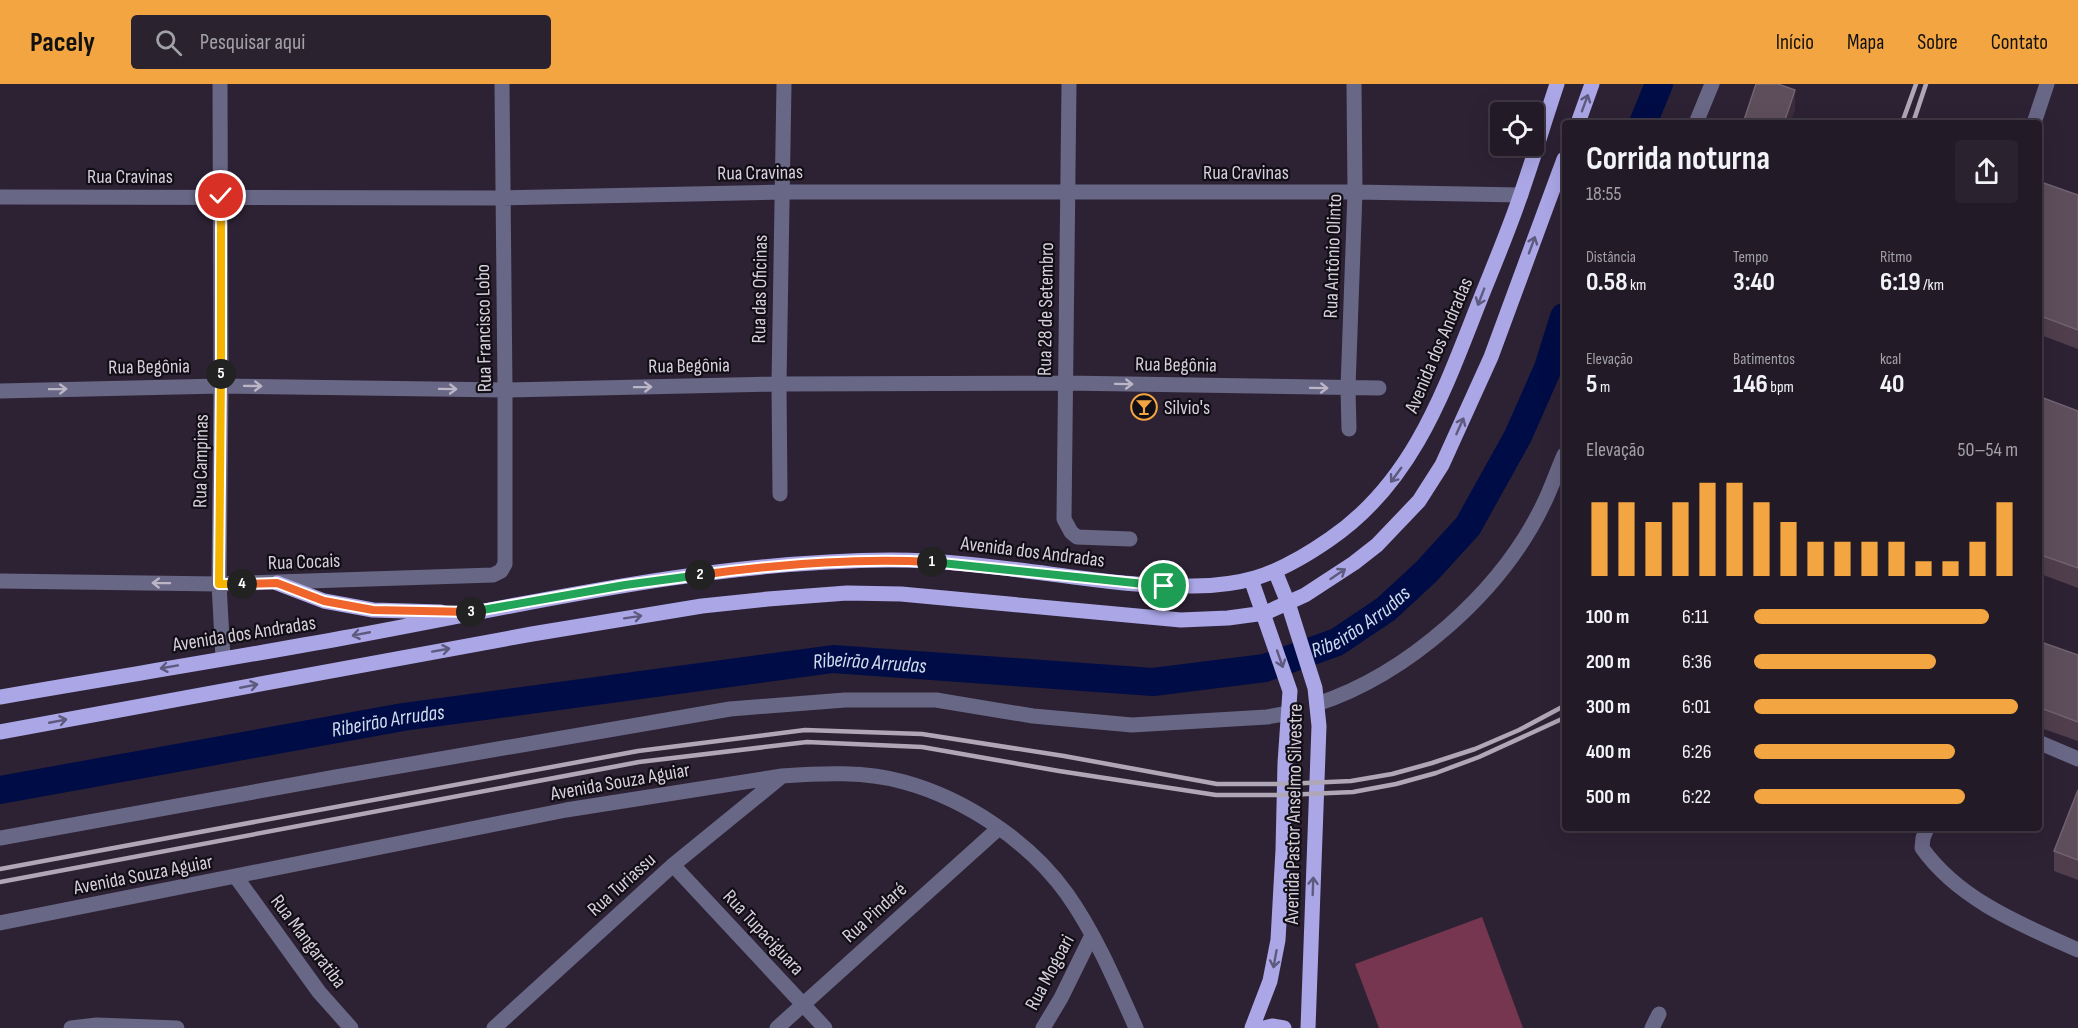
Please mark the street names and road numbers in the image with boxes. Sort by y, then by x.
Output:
street label: Rua Cravinas [717,160,803,186]
street label: Rua Cravinas [1203,161,1289,185]
street label: Rua Cravinas [87,165,173,189]
street label: Rua Antônio Olinto [1319,193,1347,319]
street label: Rua das Oficinas [747,234,773,344]
street label: Rua 28 de Setembro [1033,242,1059,376]
street label: Rua Francisco Lobo [471,264,497,392]
street label: Avenida dos Andradas [1399,274,1478,418]
street label: Rua Begônia [1135,352,1217,378]
street label: Rua Begônia [648,353,730,379]
street label: Rua Begônia [108,354,190,380]
street label: Rua Campinas [188,414,214,508]
street label: Avenida dos Andradas [959,531,1106,573]
street label: Rua Cocais [267,549,341,575]
street label: Avenida dos Andradas [170,611,317,657]
street label: Avenida Pastor Anselmo Silvestre [1280,703,1308,926]
street label: Avenida Souza Aguiar [548,758,692,806]
street label: Rua Turiassu [583,848,661,921]
street label: Avenida Souza Aguiar [71,850,215,900]
street label: Rua Pindaré [837,877,912,948]
street label: Rua Tupaciguara [718,885,809,980]
street label: Rua Mangaratiba [265,890,351,993]
street label: Rua Mogoari [1020,931,1080,1014]

